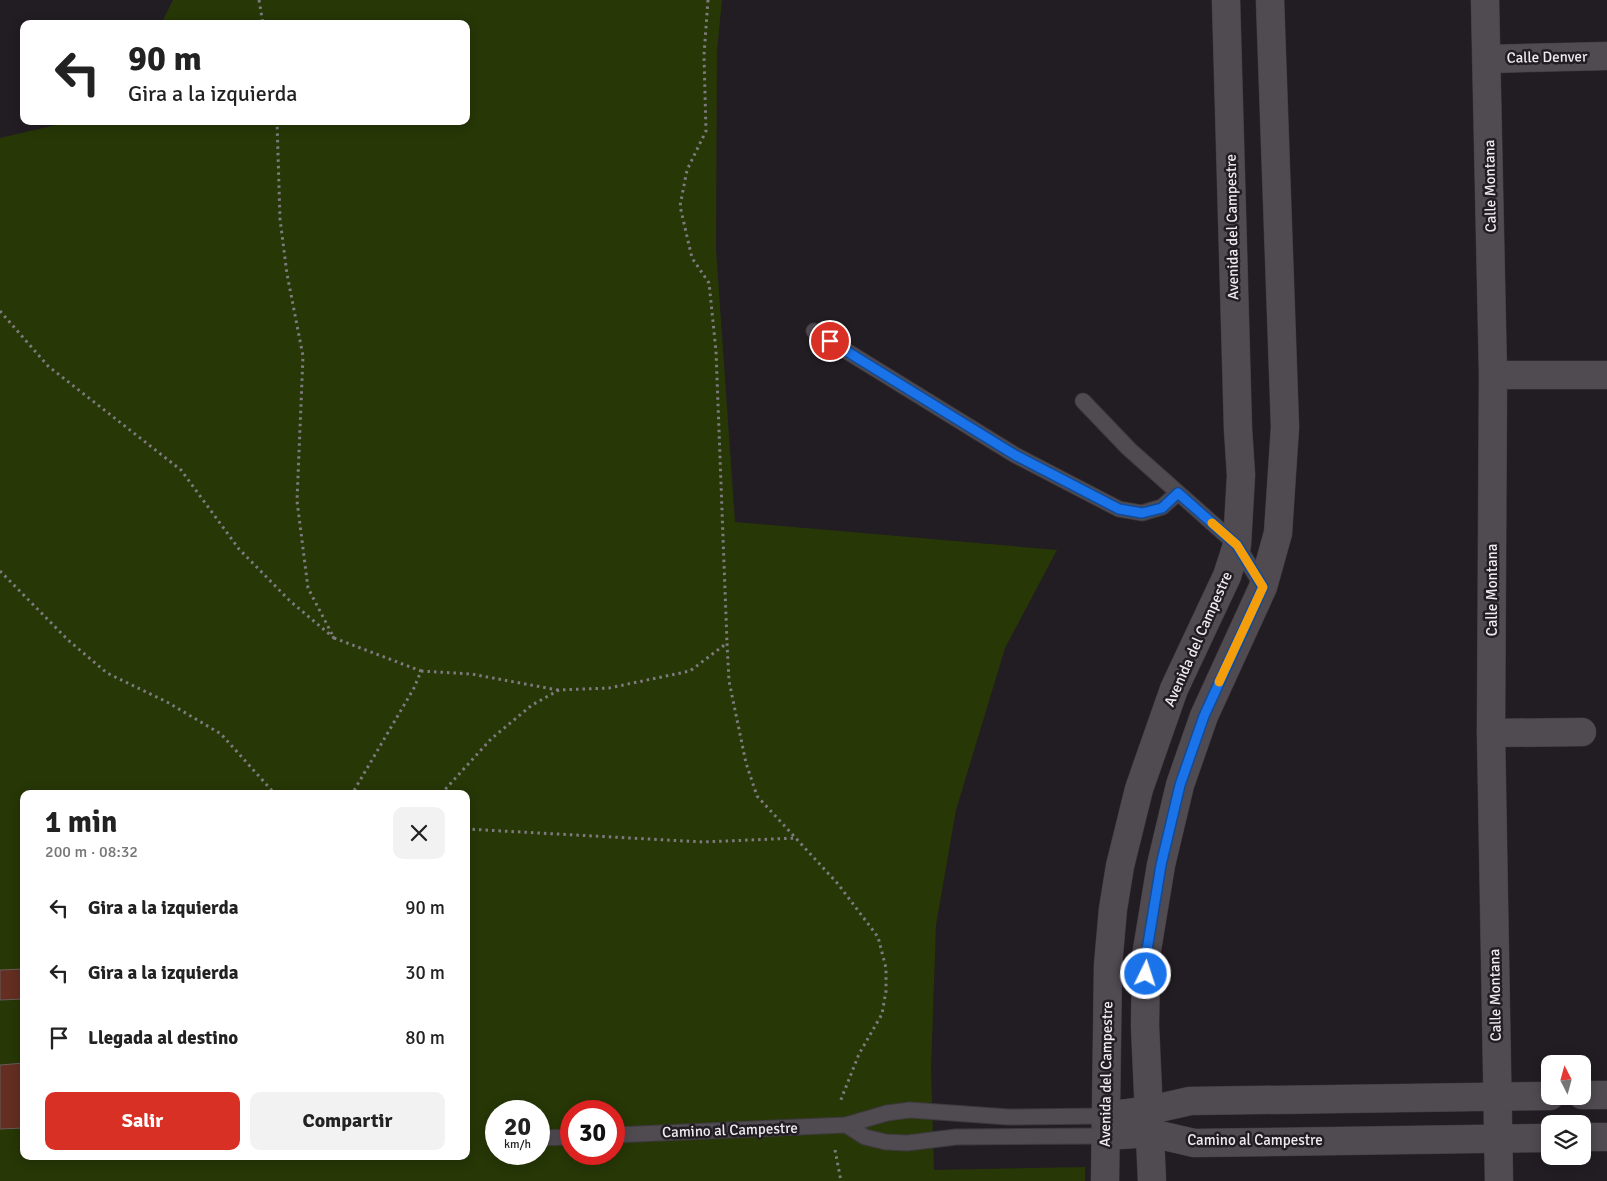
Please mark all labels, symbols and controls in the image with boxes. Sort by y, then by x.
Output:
text: 90 m [128,37,202,80]
icon: left [45,40,110,105]
street label: Calle Denver [1506,47,1588,67]
text: Gira a la izquierda [128,80,297,107]
street label: Calle Montana [1480,140,1500,232]
street label: Avenida del Campestre [1222,154,1242,300]
pin [809,320,851,362]
icon: arrive [816,327,844,355]
street label: Calle Montana [1483,544,1501,636]
street label: Avenida del Campestre [1160,569,1236,709]
text: 1 min [45,804,117,841]
button: close [393,807,445,859]
text: 200 m · 08:32 [45,842,138,862]
icon: left [45,894,73,922]
text: Gira a la izquierda [88,896,238,920]
text: 90 m [405,896,445,920]
position arrow [1119,947,1171,999]
street label: Calle Montana [1485,949,1505,1041]
icon: left [45,959,73,987]
text: Gira a la izquierda [88,961,238,985]
text: 30 m [405,961,445,985]
street label: Avenida del Campestre [1096,1001,1116,1147]
icon: arrive [45,1024,73,1052]
text: Llegada al destino [88,1026,238,1050]
text: 80 m [405,1026,445,1050]
north arrow [1541,1055,1591,1105]
map controls [1541,1055,1591,1165]
button: Salir [45,1092,240,1150]
button: Compartir [250,1092,445,1150]
speed limit sign: 30 [560,1100,625,1165]
text: 20 [504,1111,531,1142]
button: layers [1541,1115,1591,1165]
street label: Camino al Campestre [662,1119,798,1141]
street label: Camino al Campestre [1187,1131,1323,1149]
text: km/h [504,1137,531,1152]

